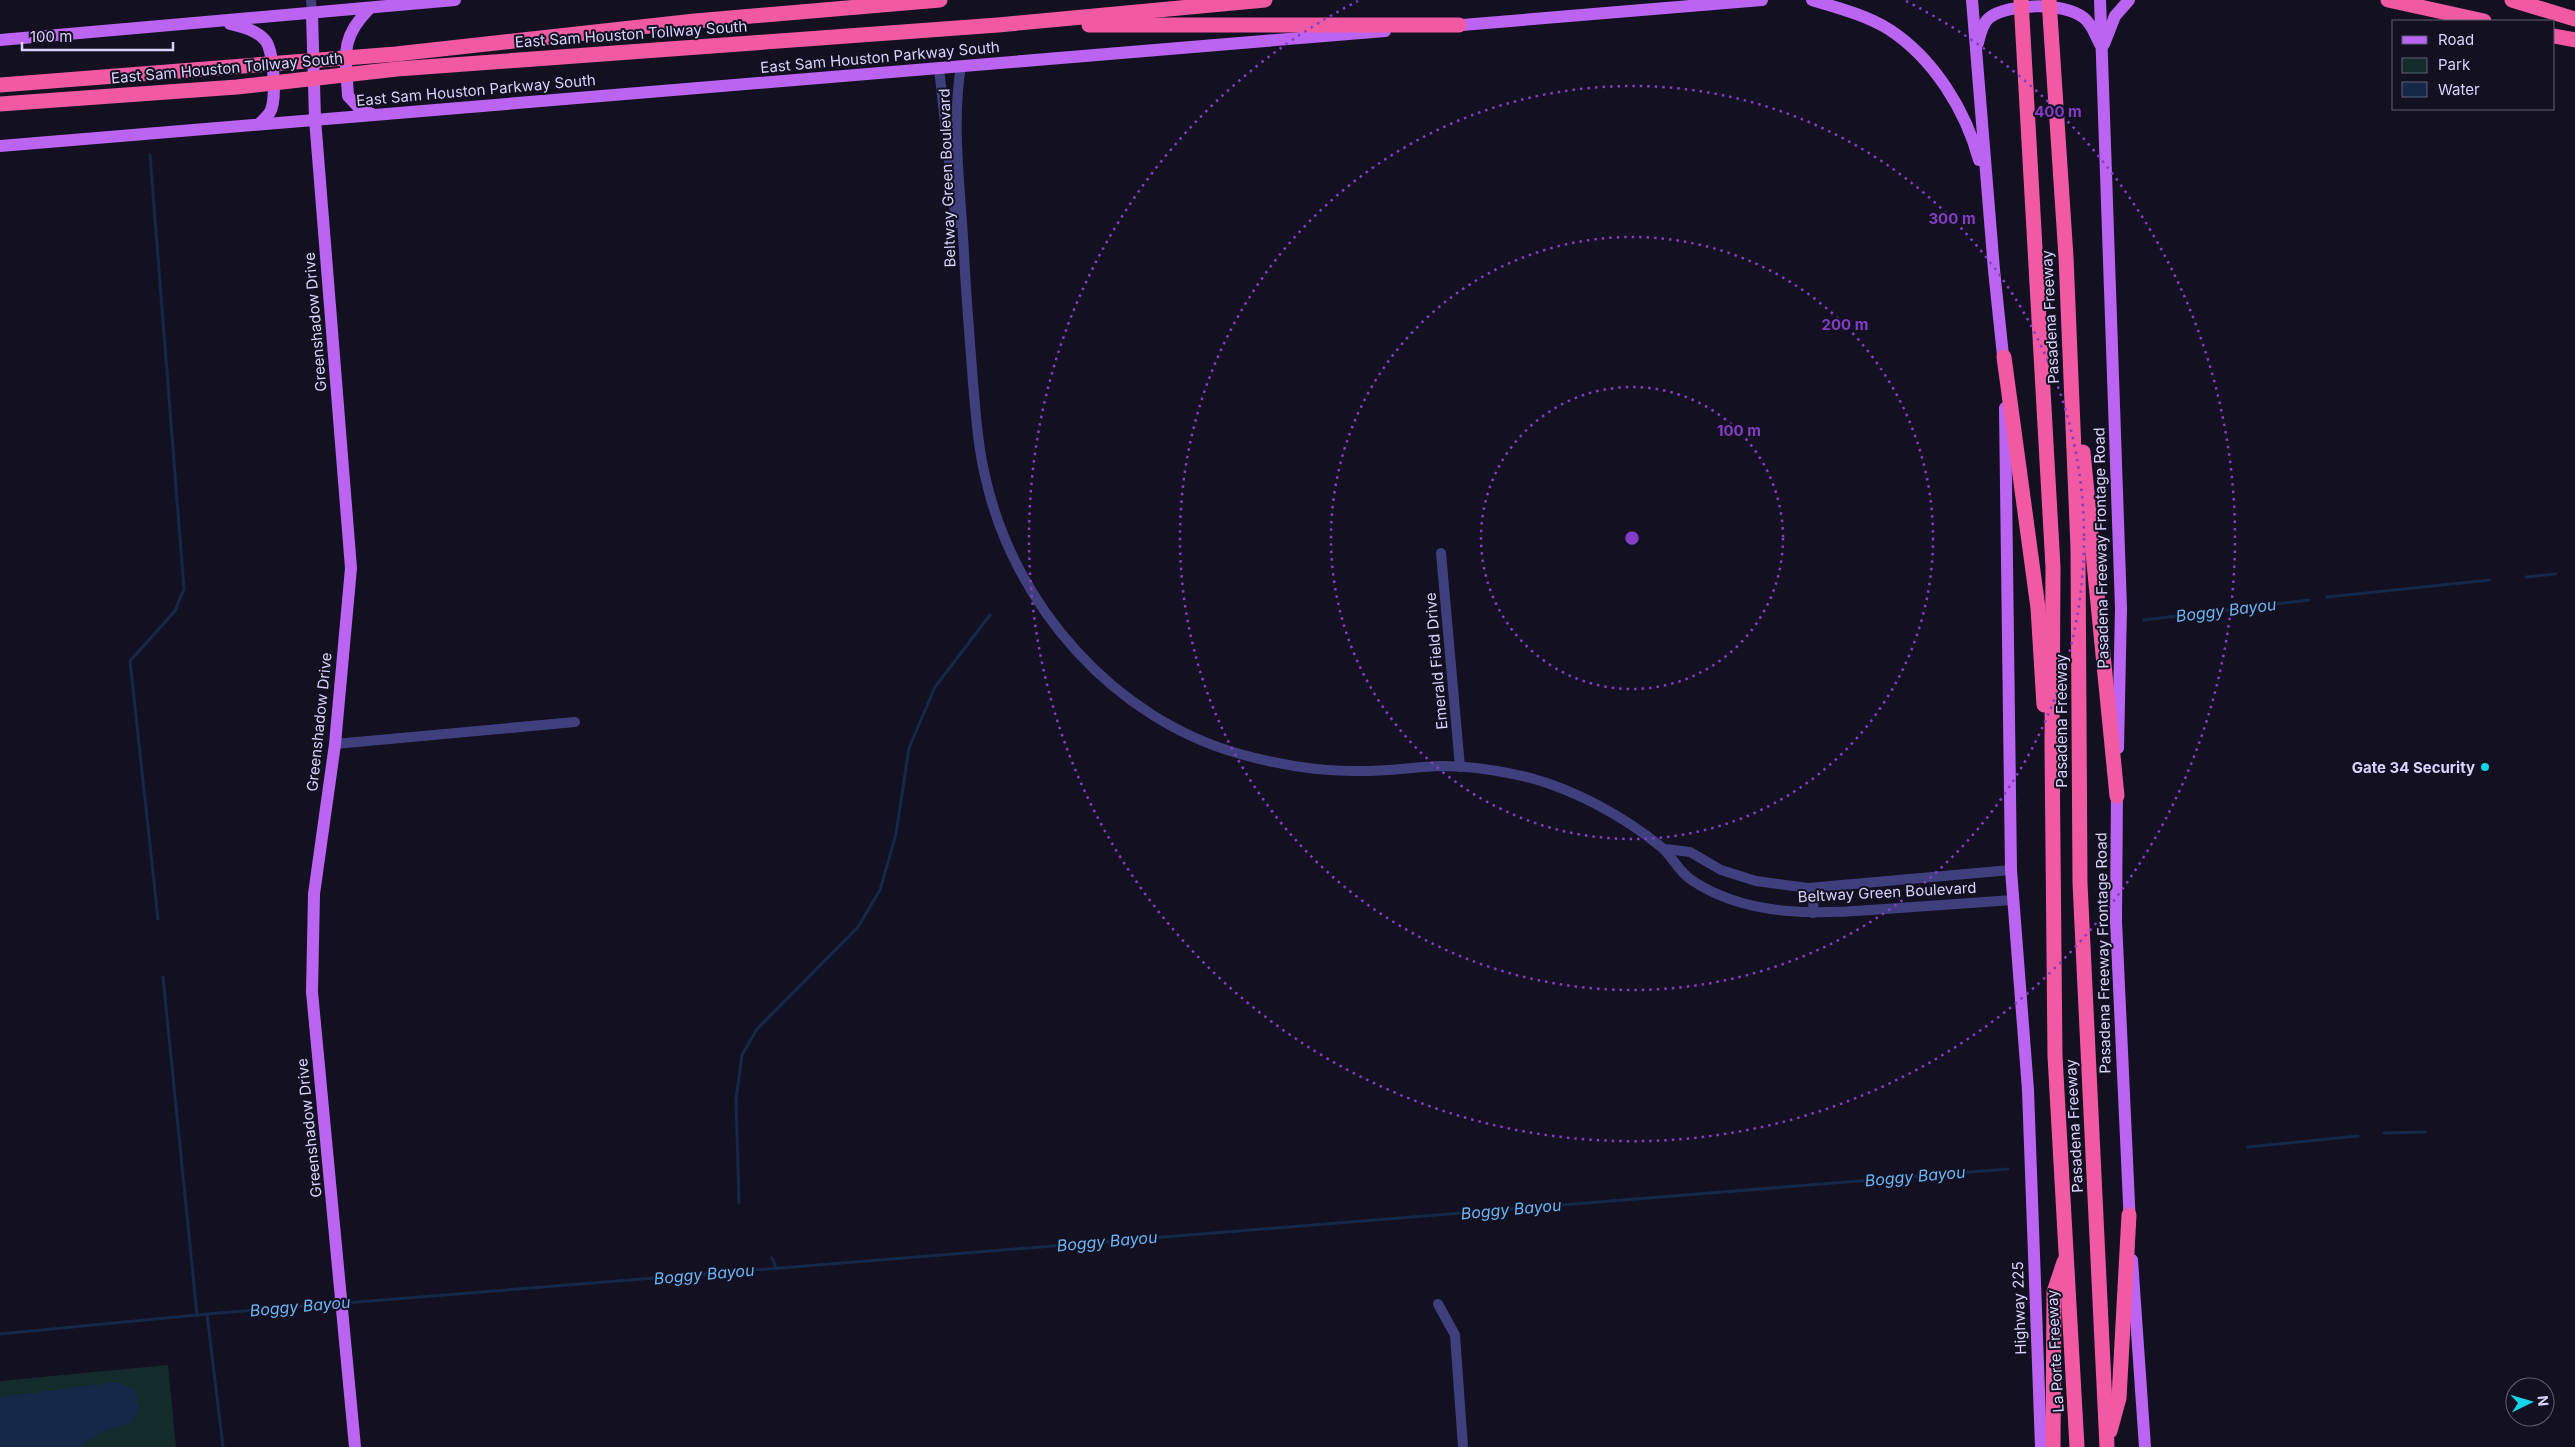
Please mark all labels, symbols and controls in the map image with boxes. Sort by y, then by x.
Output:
street label: East Sam Houston Tollway South [514,16,748,52]
scale bar [22,20,174,52]
legend [2392,20,2555,110]
text: 100 m [30,27,72,46]
text: Road [2438,30,2474,49]
street label: East Sam Houston Parkway South [760,37,1000,77]
street label: East Sam Houston Tollway South [110,48,344,88]
text: Park [2438,55,2471,74]
street label: East Sam Houston Parkway South [356,70,596,110]
text: Water [2438,80,2480,99]
street label: Beltway Green Boulevard [934,88,960,268]
text: 400 m [2034,102,2082,121]
text: 300 m [1928,209,1976,228]
street label: Pasadena Freeway [2037,249,2063,384]
street label: Greenshadow Drive [299,252,331,392]
text: 200 m [1822,315,1868,334]
text: 100 m [1717,421,1761,440]
street label: Pasadena Freeway Frontage Road [2089,427,2113,669]
centre of rings [1623,529,1641,547]
street label: Emerald Field Drive [1421,592,1451,730]
water label: Boggy Bayou [2175,594,2277,626]
street label: Greenshadow Drive [302,651,336,793]
street label: Pasadena Freeway [2052,654,2071,788]
place label: Gate 34 Security [2352,758,2475,777]
marker: Gate 34 Security [2479,761,2491,773]
street label: Pasadena Freeway Frontage Road [2091,832,2115,1074]
street label: Beltway Green Boulevard [1797,878,1977,906]
street label: Greenshadow Drive [292,1057,326,1199]
street label: Pasadena Freeway [2061,1058,2087,1193]
water label: Boggy Bayou [1864,1162,1966,1190]
water label: Boggy Bayou [1460,1195,1562,1223]
water label: Boggy Bayou [1056,1227,1158,1255]
water label: Boggy Bayou [653,1260,755,1288]
street label: Highway 225 [2008,1261,2030,1355]
street label: La Porte Freeway [2042,1288,2068,1413]
water label: Boggy Bayou [249,1292,351,1320]
north arrow [2505,1377,2555,1427]
text: N [2535,1395,2552,1407]

